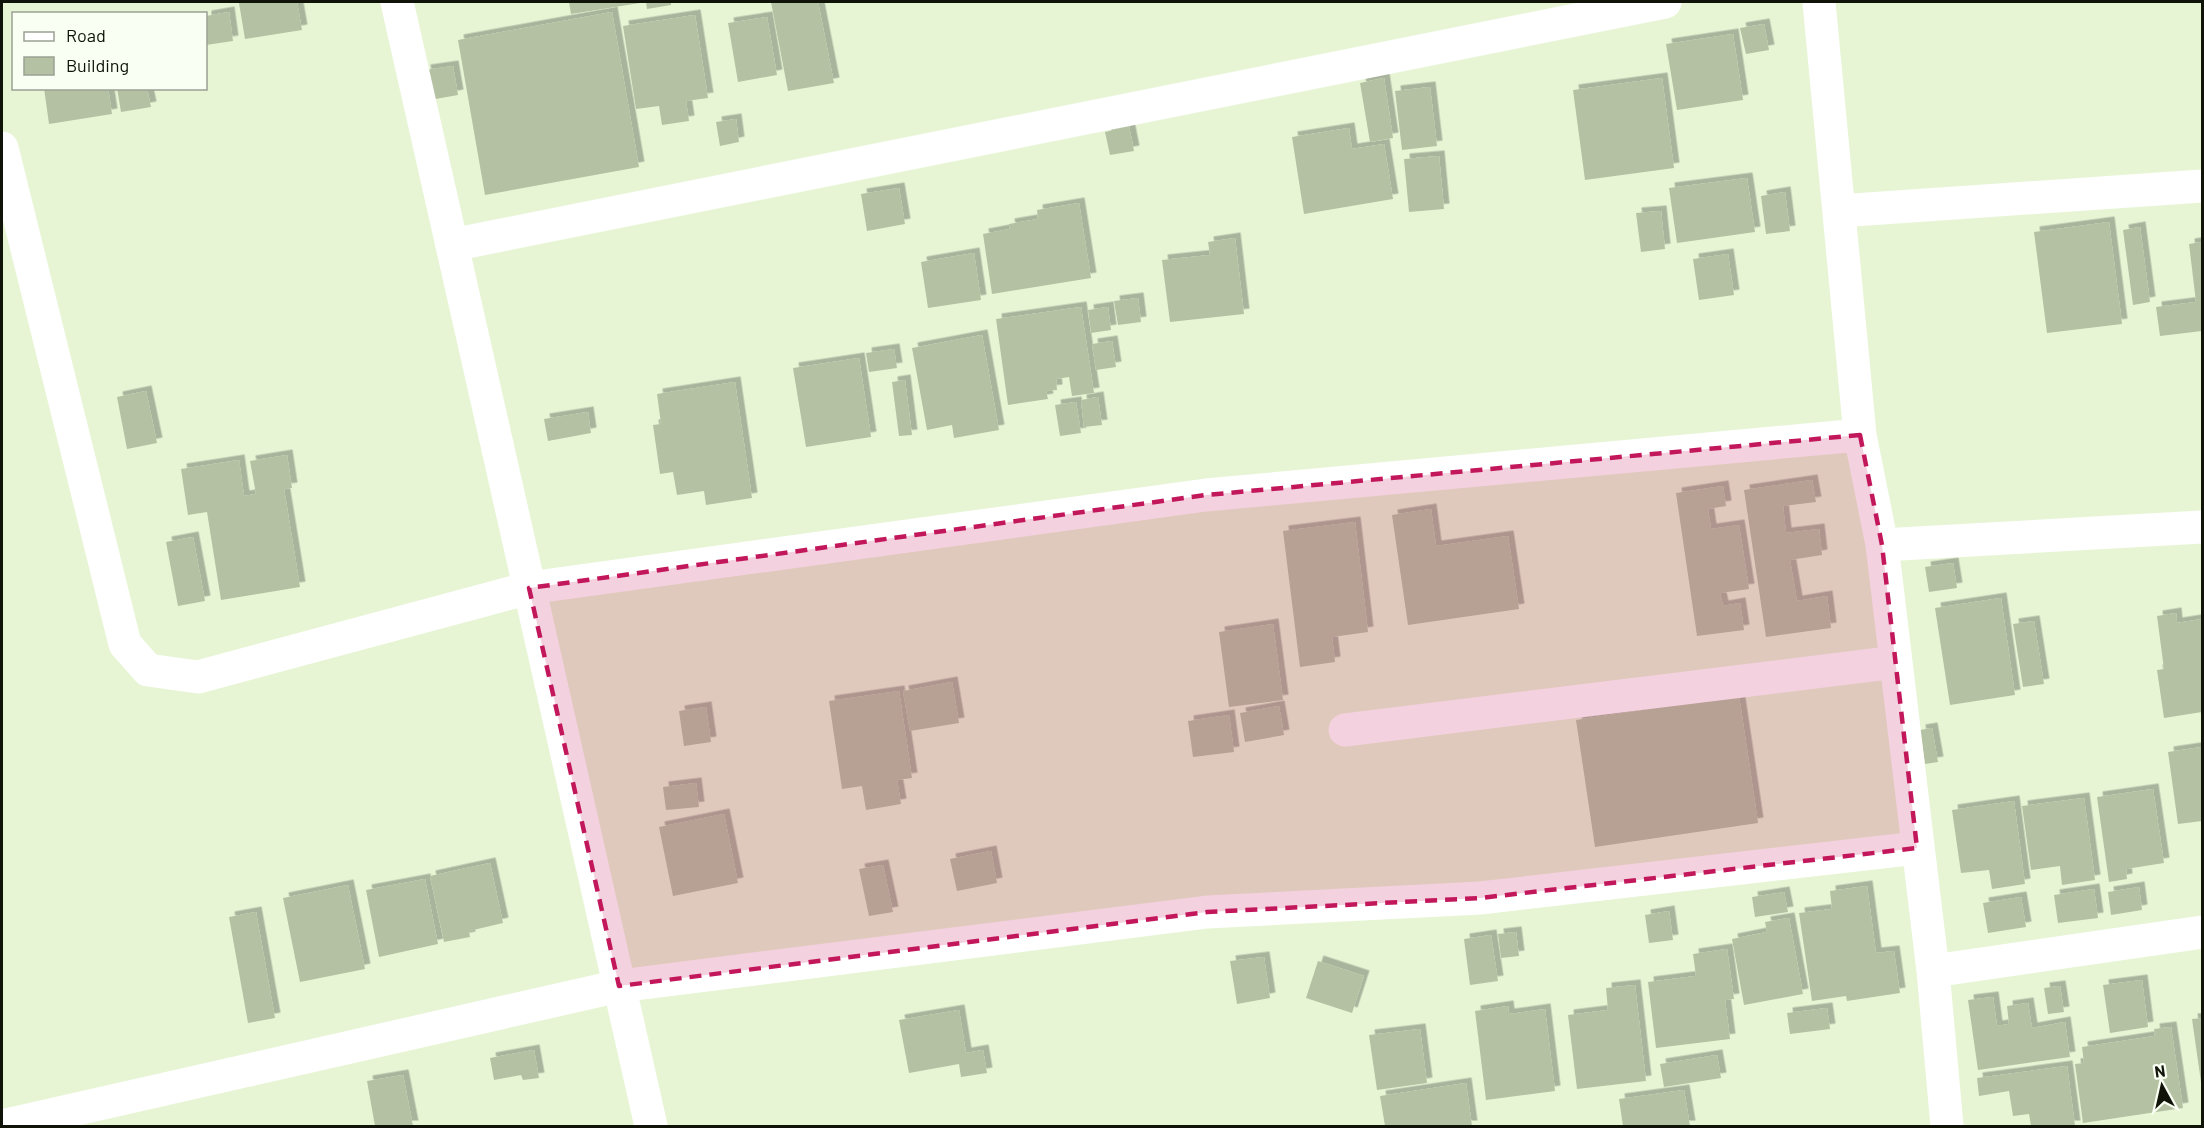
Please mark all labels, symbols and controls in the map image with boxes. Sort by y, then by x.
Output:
legend [12,12,207,90]
text: Road [66,24,106,46]
text: Building [66,54,129,76]
north arrow [2132,1056,2192,1116]
text: N [2153,1061,2166,1081]

